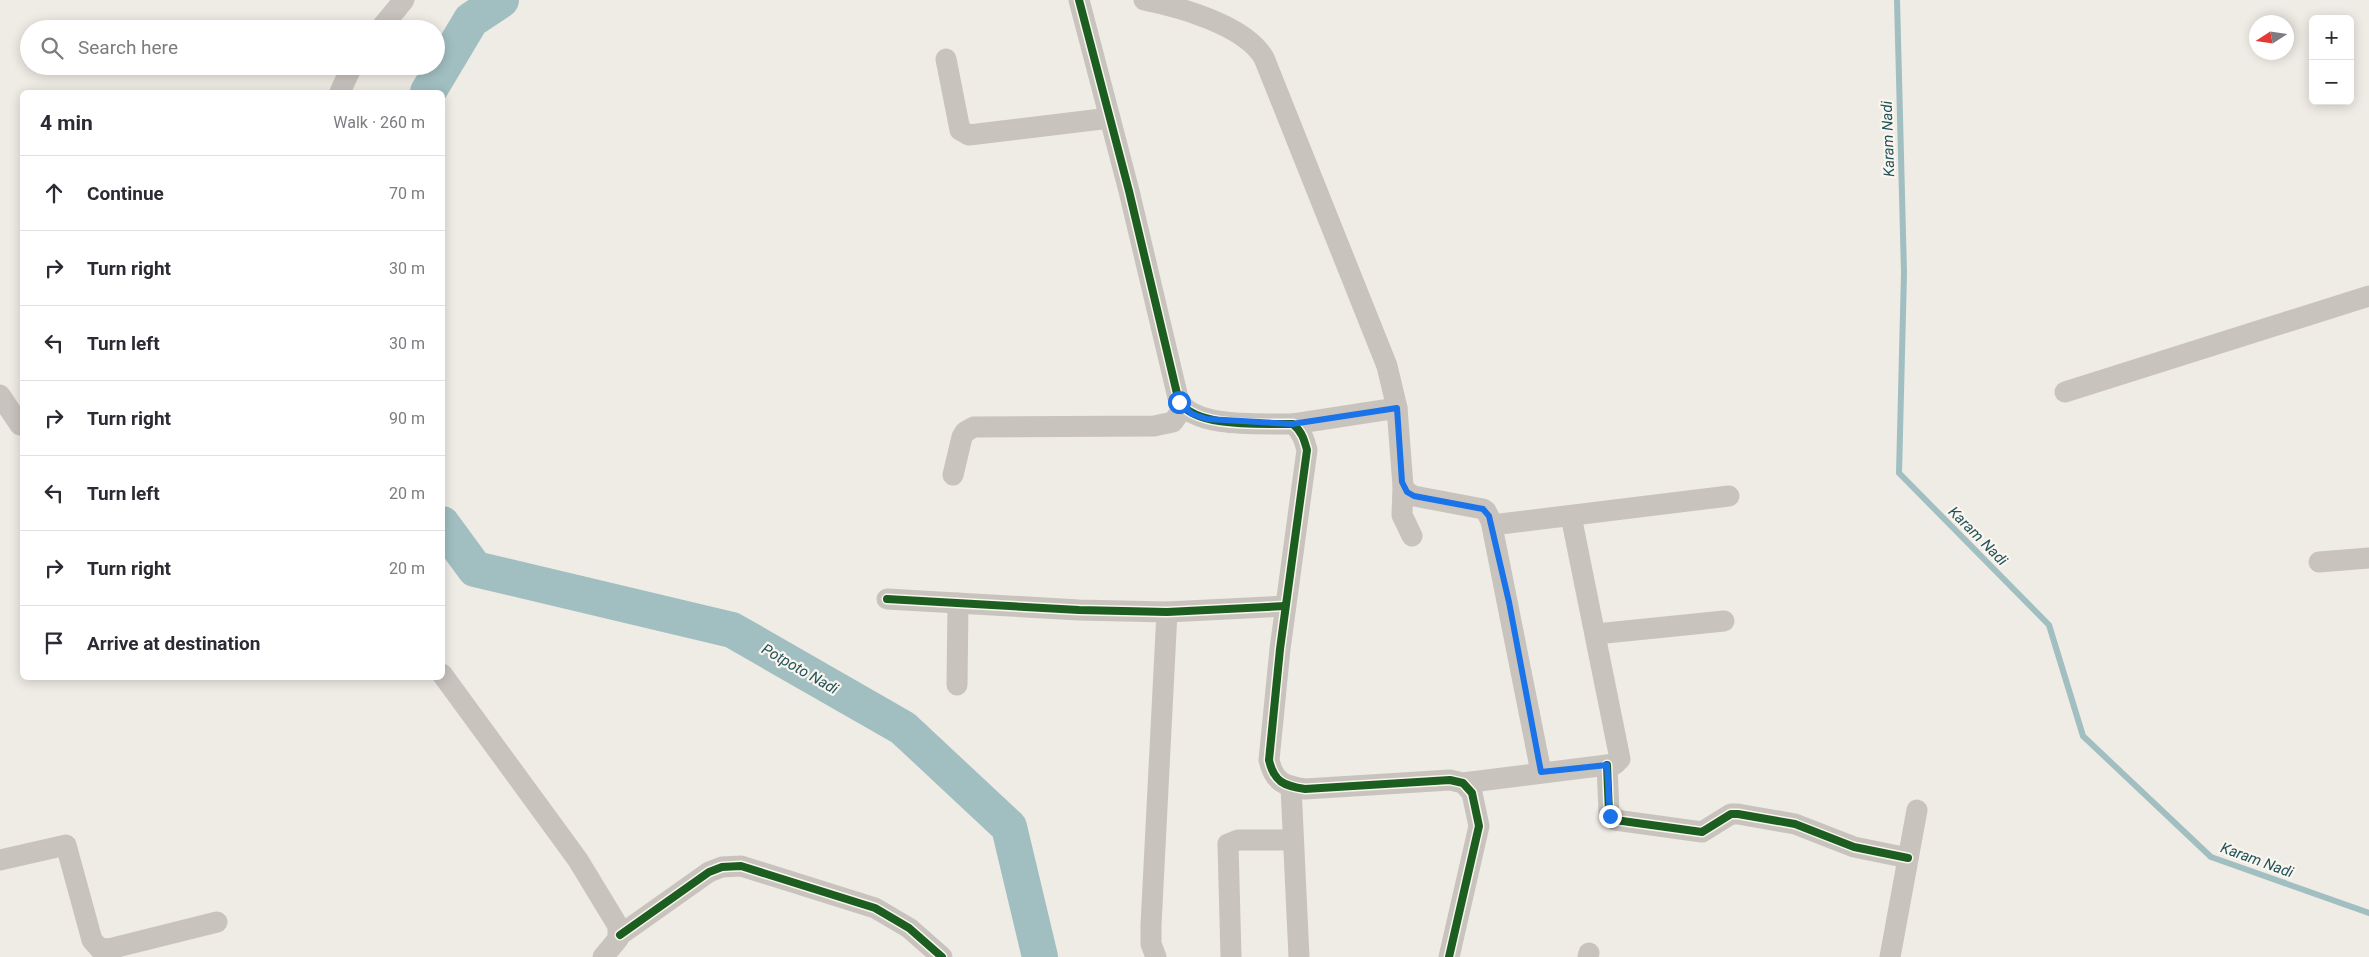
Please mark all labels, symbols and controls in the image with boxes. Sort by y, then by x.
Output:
north arrow [2249,15,2294,60]
map controls [2309,15,2354,105]
button: + [2309,15,2354,60]
search box [20,20,445,75]
icon: search [38,34,66,62]
text: Search here [78,36,178,59]
button: − [2309,60,2354,105]
water label: Karam Nadi [1878,100,1898,177]
text: 4 min [40,111,93,135]
text: Walk · 260 m [333,113,425,132]
icon: ahead [40,179,68,207]
text: Continue [87,182,164,205]
text: 70 m [389,184,425,203]
icon: right [40,254,68,282]
text: Turn right [87,257,171,280]
text: 30 m [389,259,425,278]
icon: left [40,329,68,357]
text: Turn left [87,332,160,355]
text: 30 m [389,334,425,353]
route start [1168,391,1191,414]
icon: right [40,404,68,432]
text: Turn right [87,407,171,430]
text: 90 m [389,409,425,428]
icon: left [40,479,68,507]
text: Turn left [87,482,160,505]
text: 20 m [389,484,425,503]
water label: Karam Nadi [1945,503,2012,570]
icon: right [40,554,68,582]
text: Turn right [87,557,171,580]
text: 20 m [389,559,425,578]
icon: arrive [40,629,68,657]
text: Arrive at destination [87,632,260,655]
water label: Potpoto Nadi [759,640,842,698]
route end [1599,805,1622,828]
water label: Karam Nadi [2218,839,2296,882]

